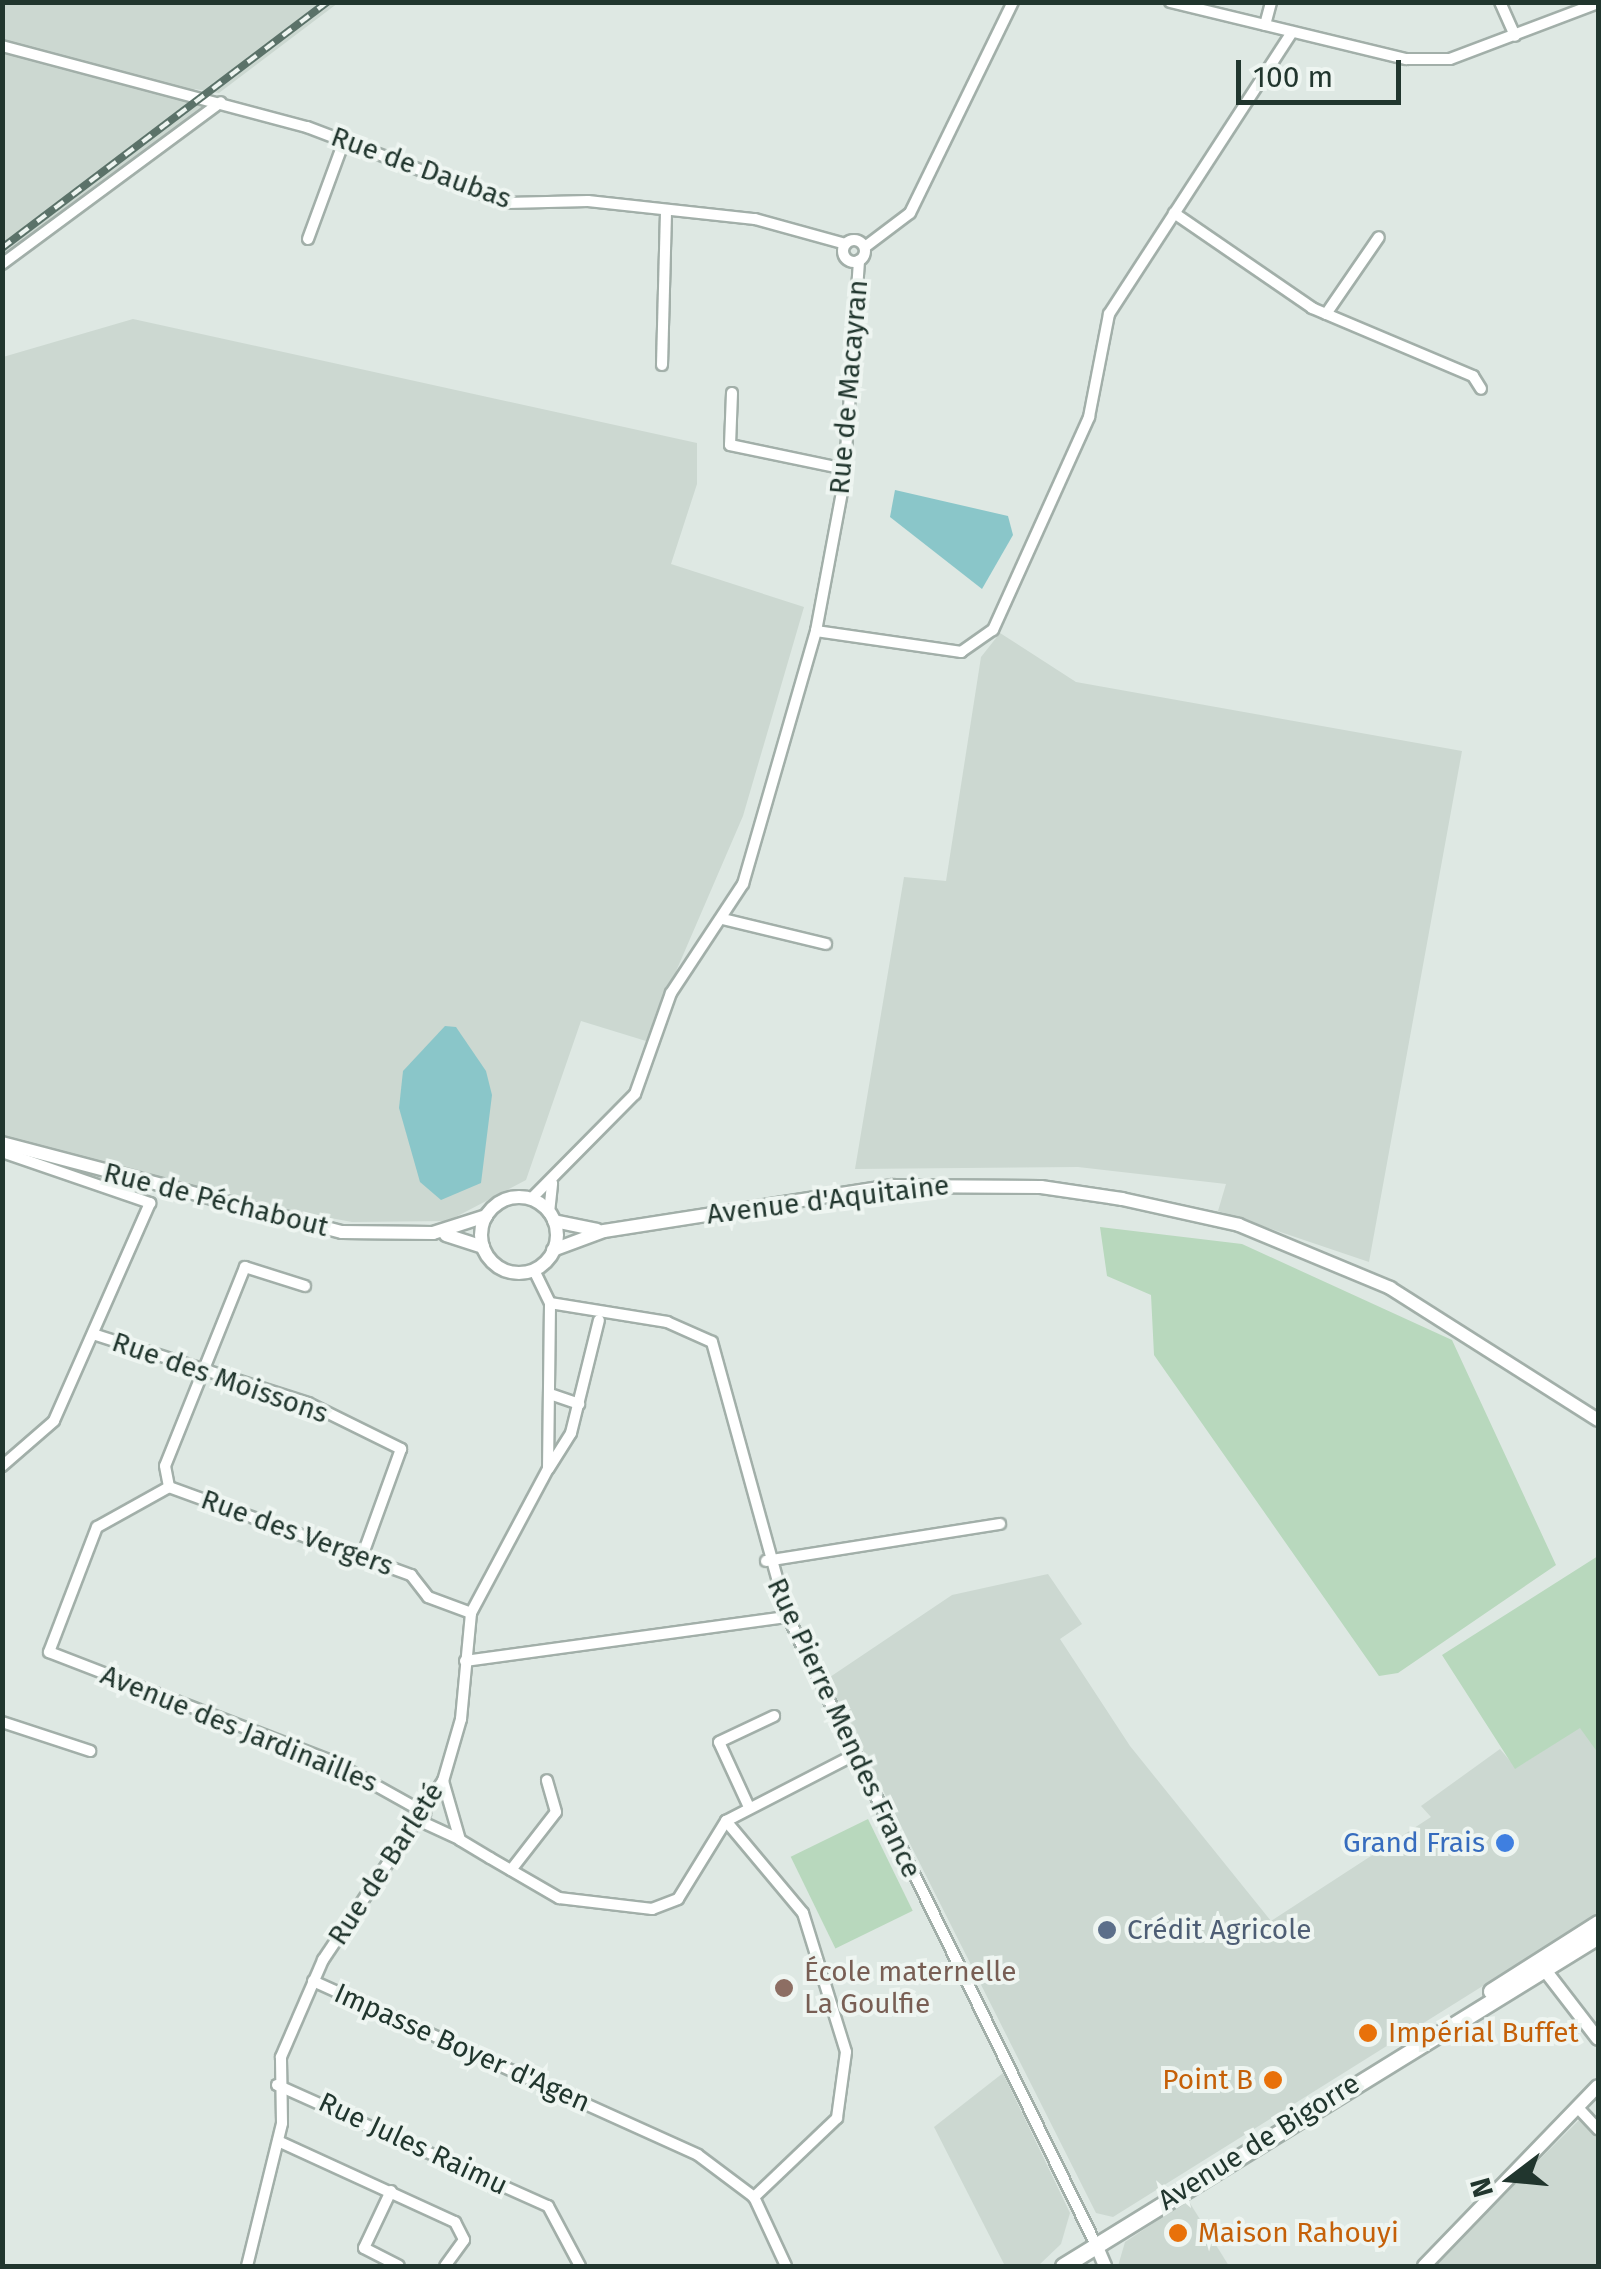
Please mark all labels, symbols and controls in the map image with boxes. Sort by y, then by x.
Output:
scale bar [1241,40,1406,102]
text: 100 m [1253,59,1333,95]
street label: Rue de Daubas [326,120,516,216]
street label: Rue de Macayran [823,278,875,496]
street label: Rue de Péchabout [100,1156,332,1244]
street label: Avenue d'Aquitaine [705,1168,951,1232]
street label: Rue des Moissons [108,1325,332,1431]
street label: Rue des Vergers [196,1483,398,1583]
street label: Rue Pierre Mendes France [760,1573,928,1883]
street label: Avenue des Jardinailles [96,1658,382,1800]
street label: Rue de Barleté [321,1777,451,1951]
place label: Grand Frais [1343,1826,1485,1860]
marker: Grand Frais [1494,1832,1516,1854]
place label: Crédit Agricole [1127,1913,1311,1947]
marker: Crédit Agricole [1096,1919,1118,1941]
place label: École maternelle La Goulfie [804,1955,1017,2021]
street label: Impasse Boyer d'Agen [329,1976,595,2120]
marker: École maternelle La Goulfie [773,1977,795,1999]
place label: Impérial Buffet [1388,2016,1579,2050]
marker: Impérial Buffet [1357,2022,1379,2044]
place label: Point B [1162,2063,1253,2097]
street label: Avenue de Bigorre [1152,2066,1366,2218]
marker: Point B [1262,2069,1284,2091]
street label: Rue Jules Raimu [313,2086,513,2202]
north arrow [1461,2129,1561,2229]
text: N [1463,2174,1500,2201]
place label: Maison Rahouyi [1198,2216,1399,2250]
marker: Maison Rahouyi [1167,2222,1189,2244]

